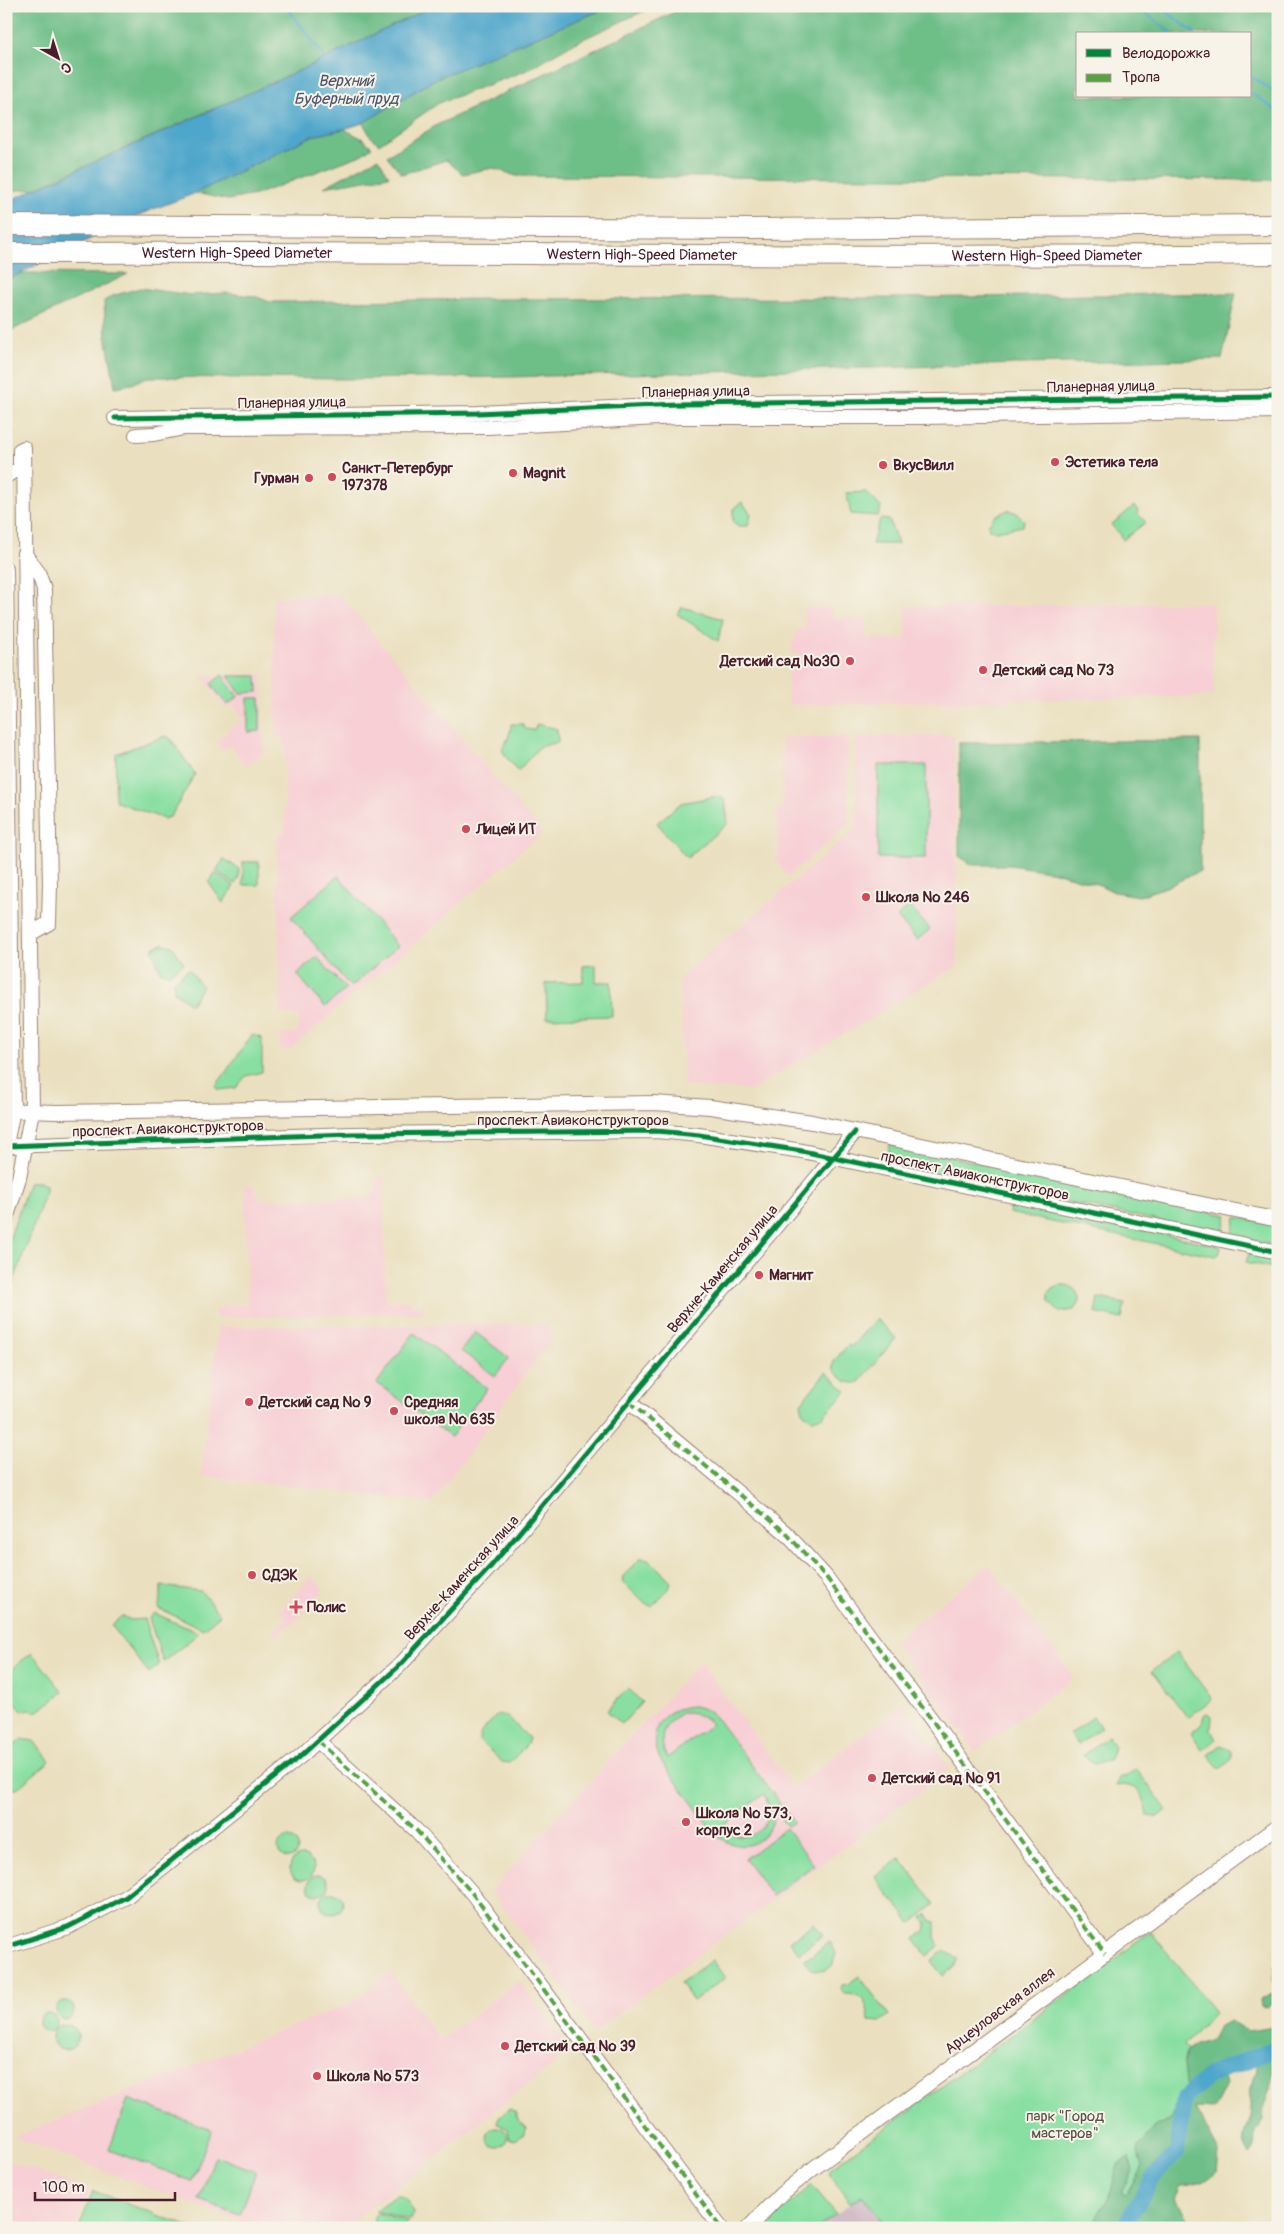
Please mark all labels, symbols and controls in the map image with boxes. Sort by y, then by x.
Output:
north arrow [32,32,82,82]
legend [1076,32,1252,98]
text: Велодорожка [1122,44,1210,63]
text: С [57,58,75,77]
text: Тропа [1122,68,1160,87]
water label: Верхний Буферный пруд [294,71,400,109]
street label: Western High-Speed Diameter [142,243,333,263]
street label: Western High-Speed Diameter [547,245,738,265]
street label: Western High-Speed Diameter [952,246,1143,265]
street label: Планерная улица [1047,377,1155,397]
street label: Планерная улица [642,382,750,402]
street label: Планерная улица [238,393,346,413]
place label: Эстетика тела [1065,453,1158,472]
place label: ВкусВилл [893,456,954,475]
marker: Эстетика тела [1049,456,1061,468]
place label: Санкт-Петербург 197378 [342,459,454,495]
marker: ВкусВилл [877,459,889,471]
place label: Magnit [523,464,566,483]
marker: Magnit [507,467,519,479]
place label: Гурман [254,469,300,488]
marker: Санкт-Петербург 197378 [326,471,338,483]
marker: Гурман [303,472,315,484]
place label: Детский сад №30 [719,652,840,671]
marker: Детский сад №30 [844,655,856,667]
place label: Детский сад № 73 [992,661,1114,680]
marker: Детский сад № 73 [977,664,989,676]
place label: Лицей ИТ [475,820,537,839]
marker: Лицей ИТ [460,823,472,835]
place label: Школа № 246 [875,888,970,907]
marker: Школа № 246 [860,891,872,903]
street label: проспект Авиаконструкторов [477,1111,669,1130]
street label: проспект Авиаконструкторов [72,1116,264,1142]
street label: проспект Авиаконструкторов [879,1147,1071,1205]
street label: Верхне-Каменская улица [664,1201,782,1337]
place label: Магнит [769,1266,814,1285]
marker: Магнит [753,1269,765,1281]
place label: Детский сад № 9 [258,1393,372,1412]
place label: Средняя школа № 635 [404,1393,495,1429]
marker: Детский сад № 9 [243,1396,255,1408]
marker: Средняя школа № 635 [388,1405,400,1417]
street label: Верхне-Каменская улица [401,1511,523,1645]
place label: СДЭК [262,1566,298,1585]
marker: СДЭК [246,1569,258,1581]
place label: Полис [307,1598,347,1617]
marker: Полис [289,1600,303,1614]
place label: Детский сад № 91 [881,1769,1000,1788]
marker: Детский сад № 91 [866,1772,878,1784]
place label: Школа № 573, корпус 2 [695,1804,792,1840]
marker: Школа № 573, корпус 2 [680,1816,692,1828]
street label: Арцеуловская аллея [941,1963,1059,2059]
place label: Детский сад № 39 [514,2037,636,2056]
marker: Детский сад № 39 [499,2040,511,2052]
place label: Школа № 573 [326,2067,419,2086]
marker: Школа № 573 [311,2070,323,2082]
park label: парк "Город мастеров" [1026,2107,1104,2143]
scale bar [35,2169,175,2201]
text: 100 m [42,2178,85,2197]

